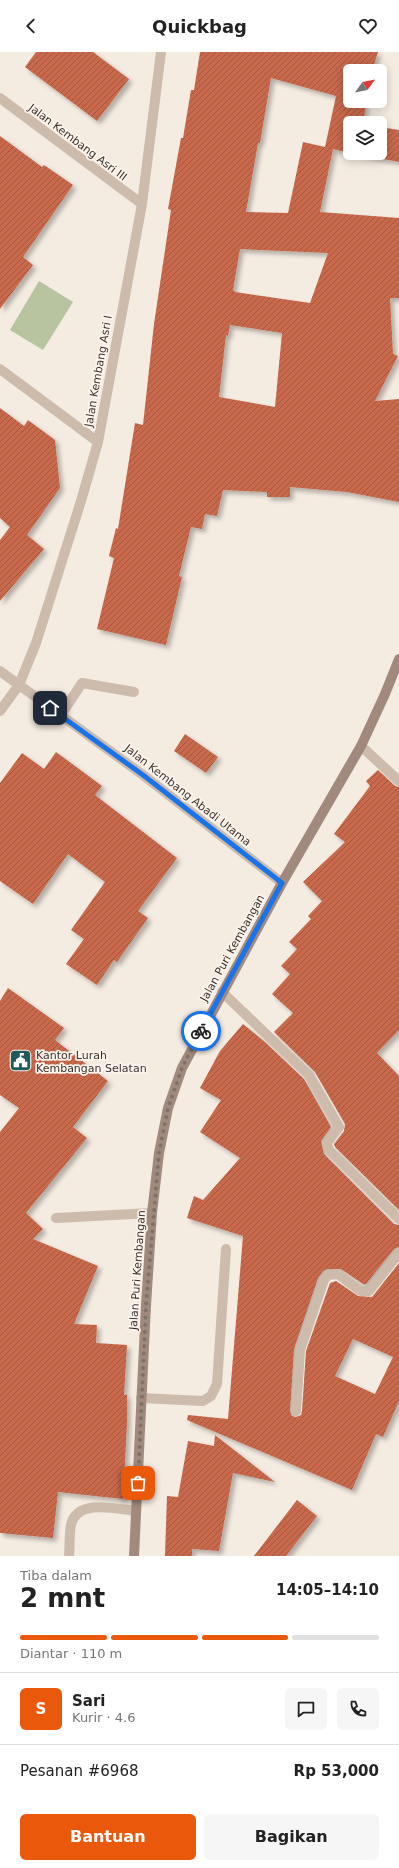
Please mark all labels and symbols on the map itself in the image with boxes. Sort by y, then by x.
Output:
north arrow [343,64,387,108]
street label: Jalan Kembang Asri III [25,101,129,184]
street label: Jalan Kembang Asri I [82,314,115,429]
pin [33,691,67,725]
street label: Jalan Kembang Abadi Utama [121,741,254,849]
street label: Jalan Puri Kembangan [197,892,267,1005]
courier [181,1011,221,1051]
public building icon: Kantor Lurah Kembangan Selatan [7,1048,33,1074]
place label: Kantor Lurah Kembangan Selatan [36,1049,147,1075]
street label: Jalan Puri Kembangan [127,1210,148,1331]
pin [121,1466,155,1500]

